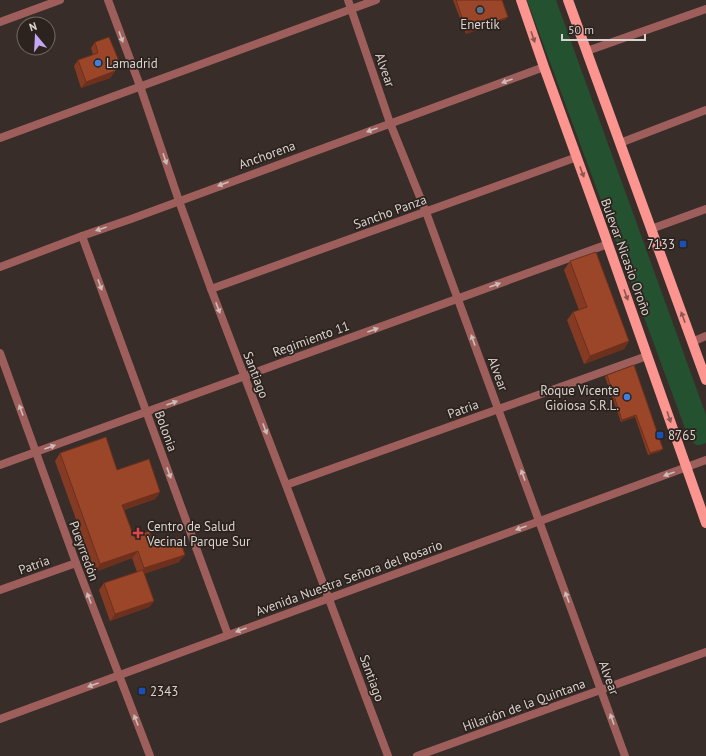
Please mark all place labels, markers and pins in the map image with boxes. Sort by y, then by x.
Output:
marker: Enertik [475,5,485,15]
place label: Enertik [460,16,501,33]
place label: Lamadrid [106,55,158,72]
marker: Lamadrid [93,58,103,68]
place label: 7133 [647,236,675,253]
marker: 7133 [678,239,688,249]
place label: Roque Vicente Gioiosa S.R.L. [540,382,619,414]
marker: Roque Vicente Gioiosa S.R.L. [622,392,632,402]
place label: 8765 [668,427,696,444]
marker: 8765 [655,430,665,440]
place label: Centro de Salud Vecinal Parque Sur [146,518,251,550]
marker: Centro de Salud Vecinal Parque Sur [132,527,144,539]
place label: 2343 [150,683,178,700]
marker: 2343 [137,686,147,696]

